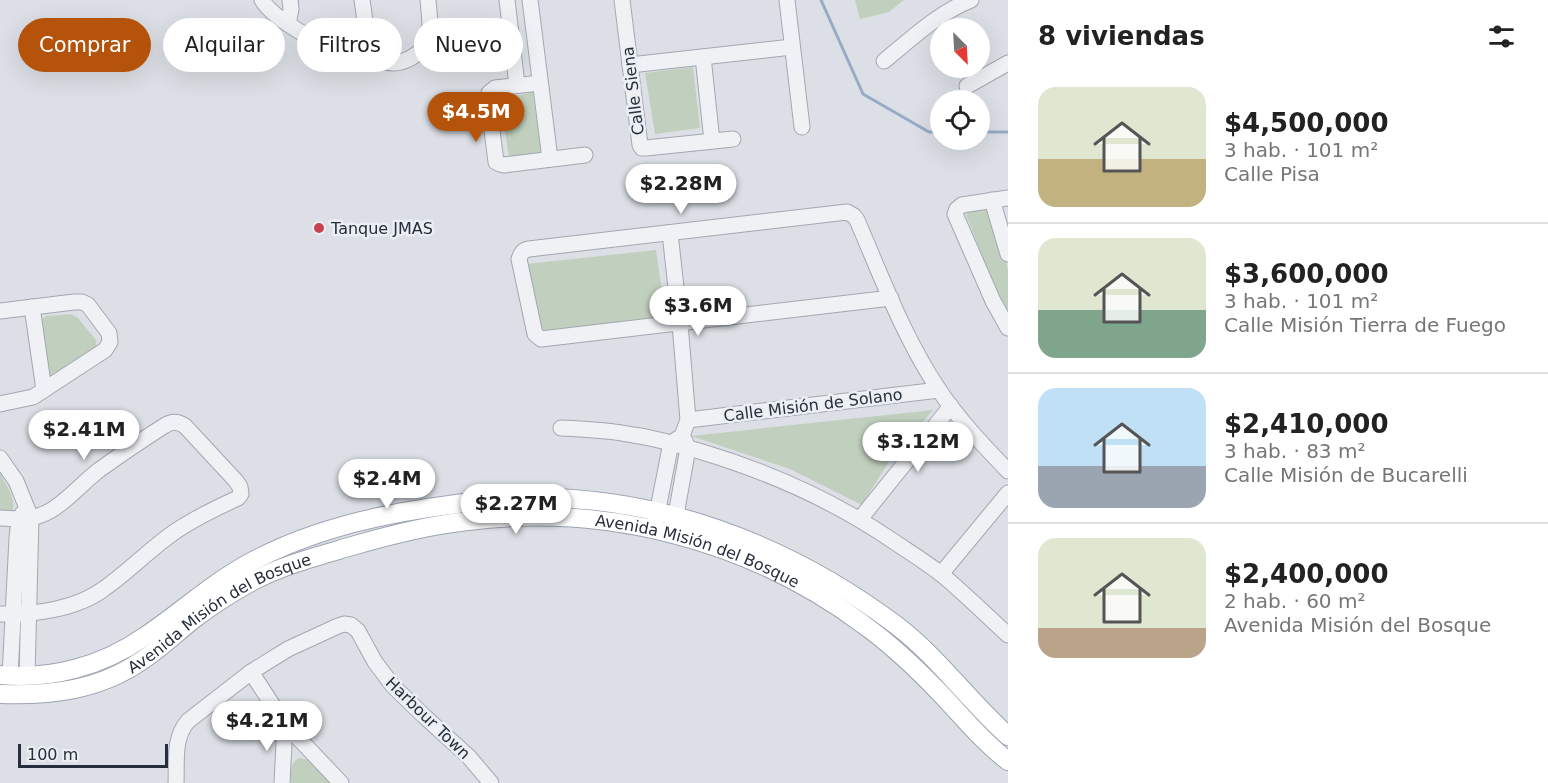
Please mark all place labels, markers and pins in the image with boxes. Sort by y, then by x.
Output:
pin: $4.5M [434,92,518,143]
pin: $2.28M [632,164,730,215]
place label: Tanque JMAS [330,219,433,238]
marker: Tanque JMAS [312,221,326,235]
pin: $3.6M [656,286,740,337]
pin: $2.41M [35,410,133,461]
pin: $3.12M [869,422,967,473]
pin: $2.4M [345,459,429,510]
pin: $2.27M [467,484,565,535]
pin: $4.21M [218,701,316,752]

